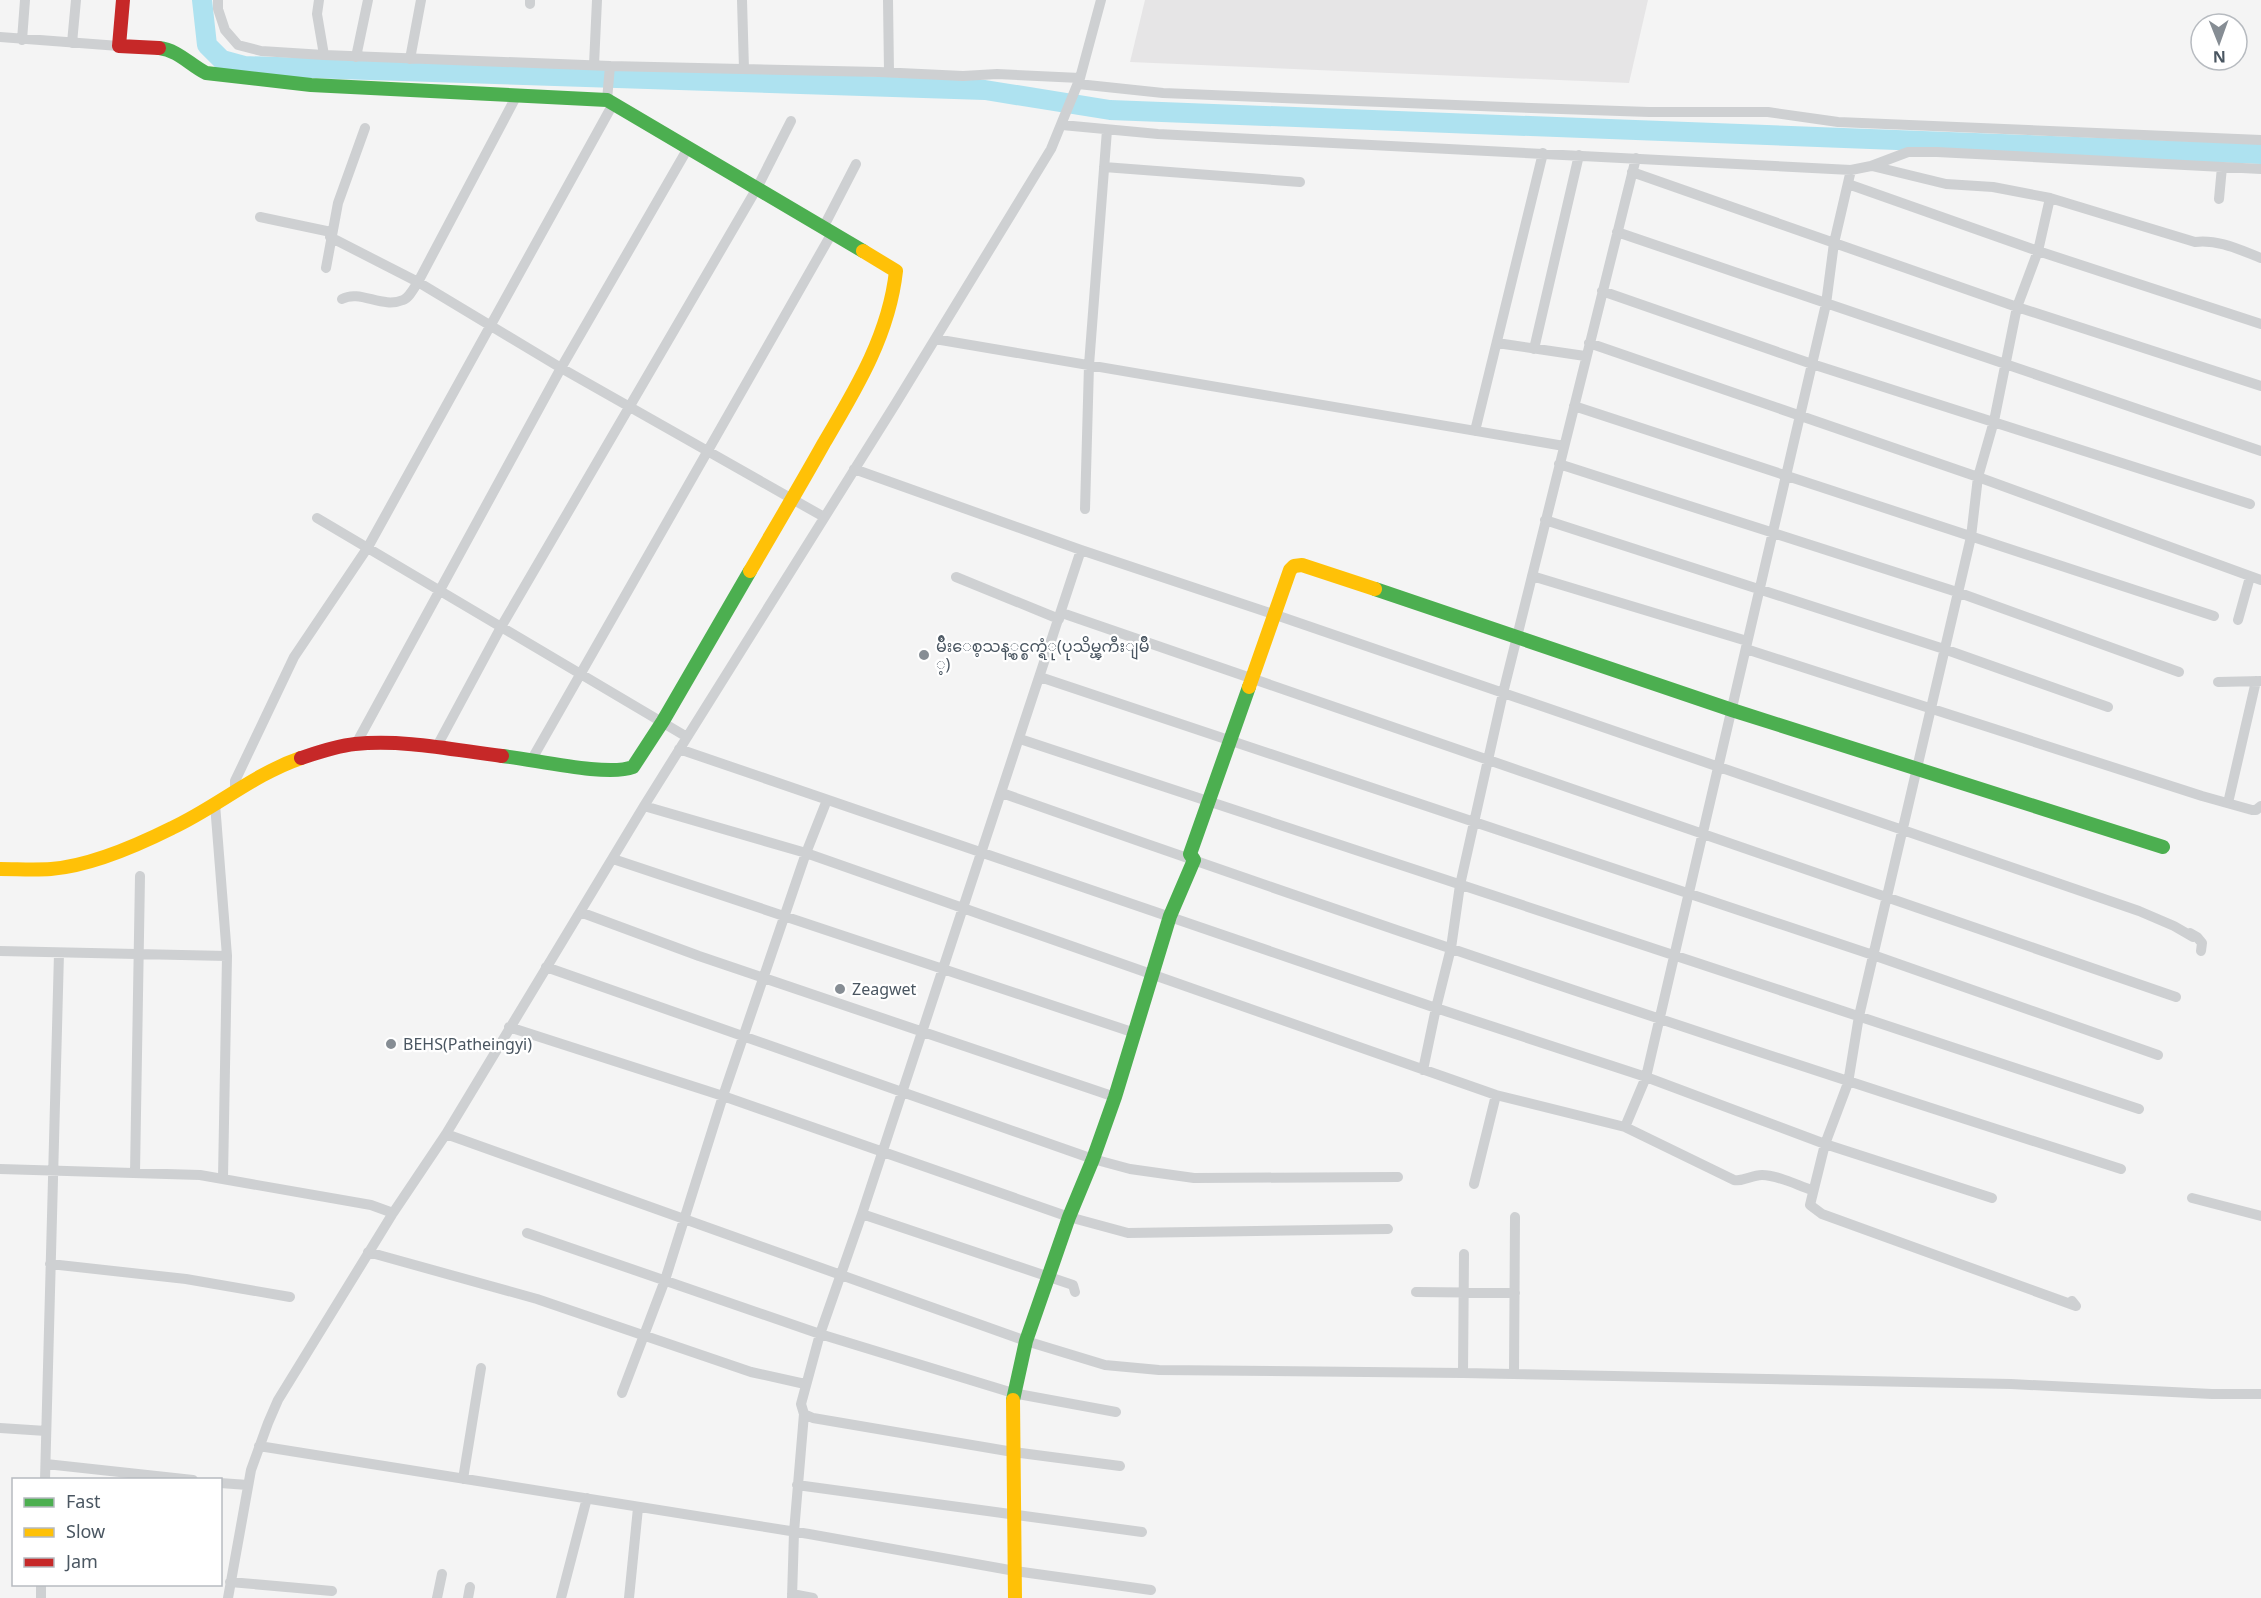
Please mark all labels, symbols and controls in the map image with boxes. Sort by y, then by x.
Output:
north arrow [2189,12,2249,72]
text: N [2213,46,2226,68]
place label: မ်ိဳးေစ့သန့္စင္စက္ရံု(ပုသိမ္ၾကီးျမိဳ ့) [936,635,1150,675]
marker: မ်ိဳးေစ့သန့္စင္စက္ရံု(ပုသိမ္ၾကီးျမိဳ ့) [917,648,931,662]
place label: Zeagwet [852,978,917,1000]
marker: Zeagwet [833,982,847,996]
place label: BEHS(Patheingyi) [403,1033,532,1055]
marker: BEHS(Patheingyi) [384,1037,398,1051]
legend [12,1478,222,1586]
text: Fast [66,1489,101,1513]
text: Slow [66,1519,105,1543]
text: Jam [64,1549,98,1573]

